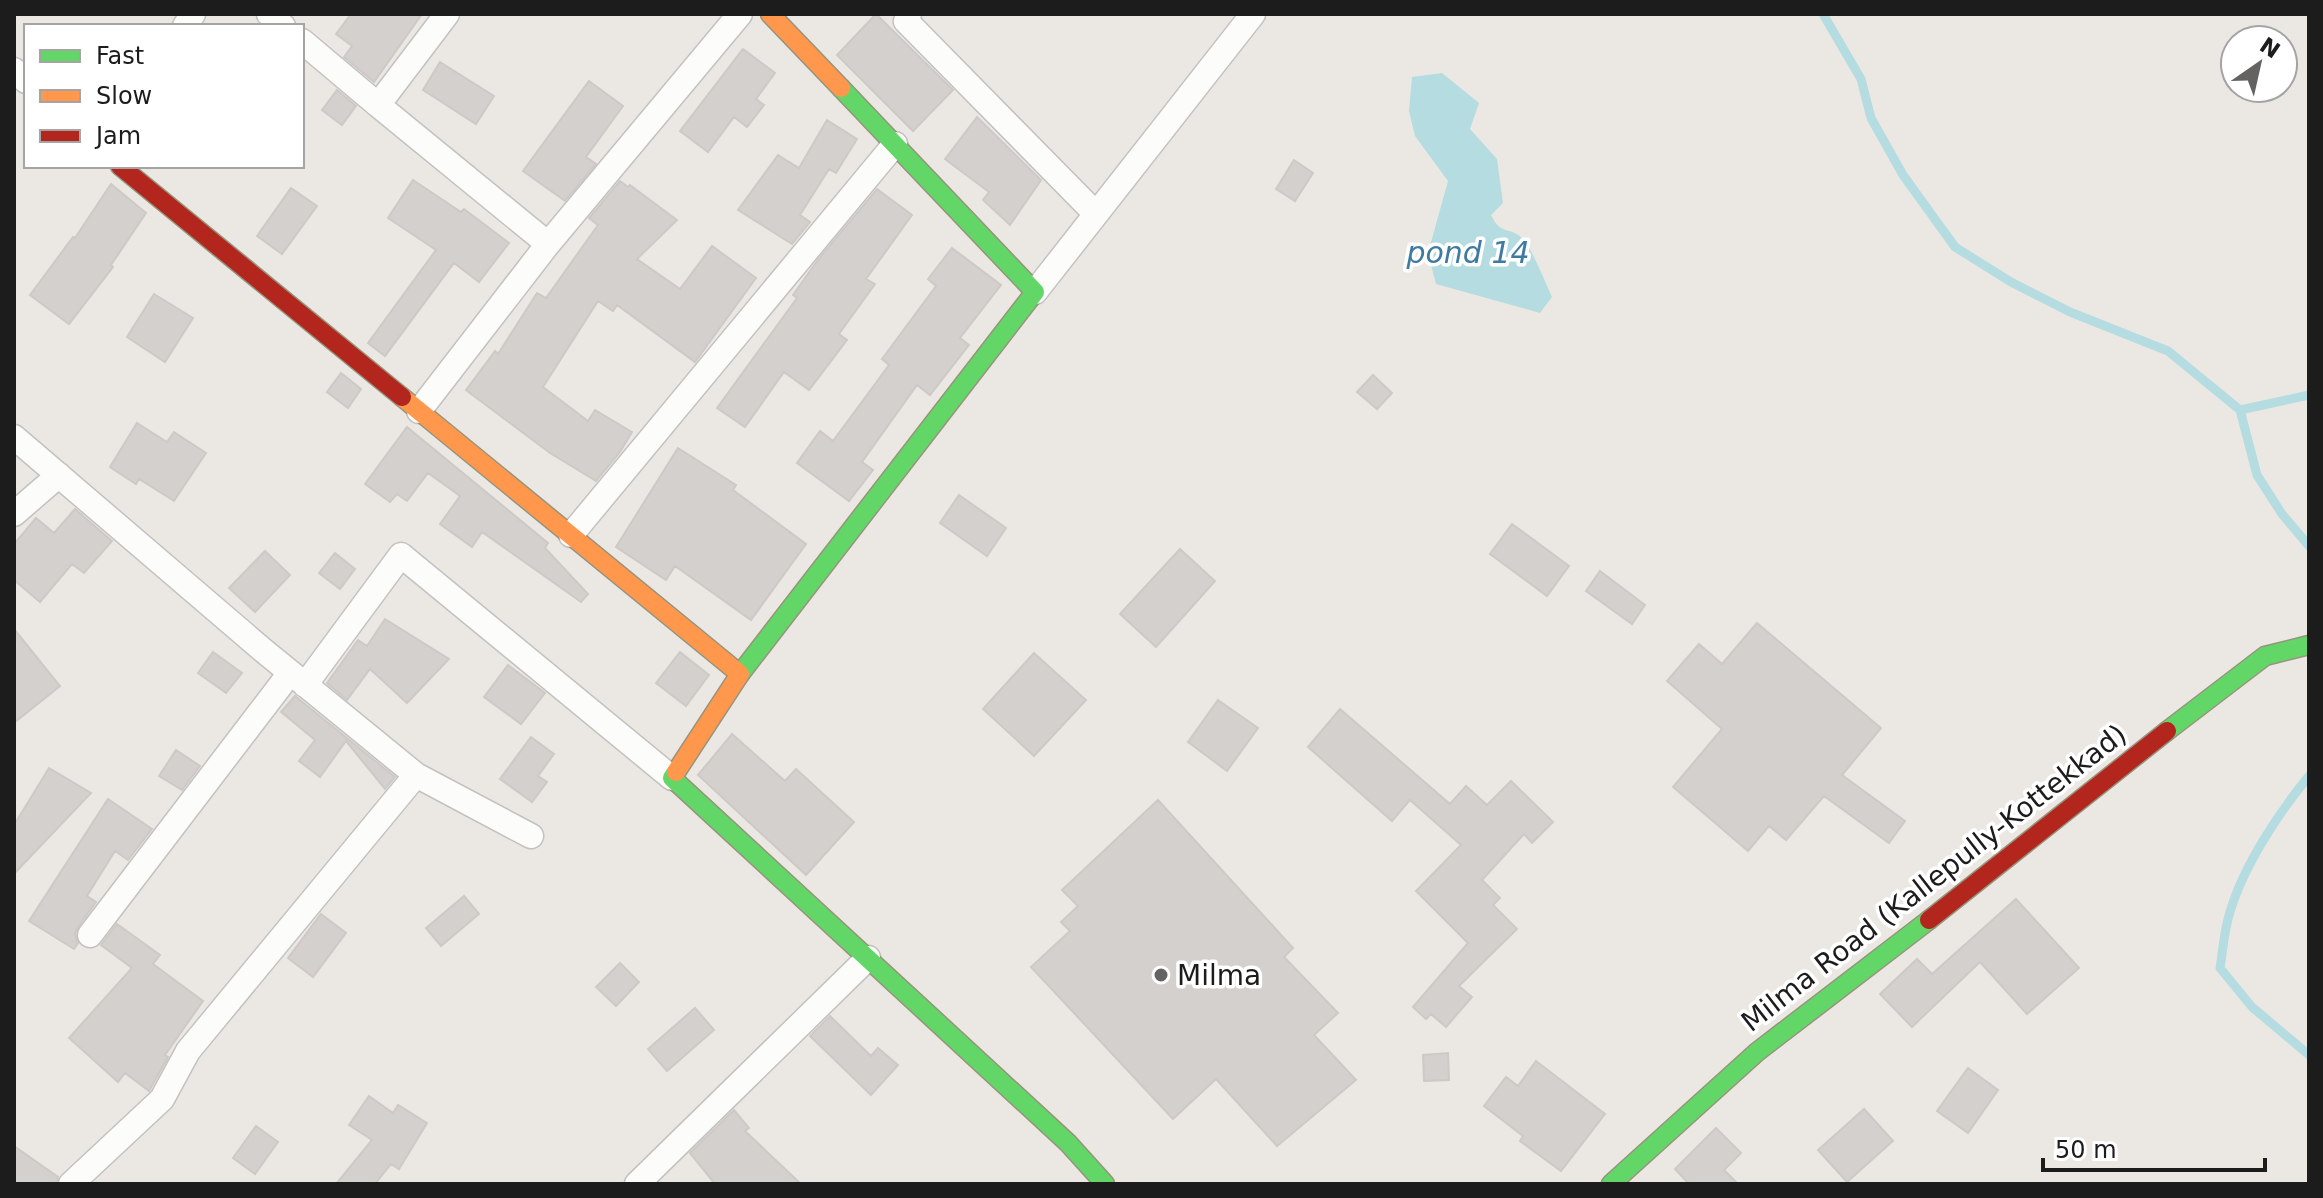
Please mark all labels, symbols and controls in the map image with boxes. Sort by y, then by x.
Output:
legend [24,24,304,168]
north arrow [2219,24,2299,104]
text: N [2255,32,2285,63]
text: Fast [96,42,144,70]
text: Slow [96,82,152,110]
text: Jam [94,122,141,150]
water label: pond 14 [1405,235,1530,270]
street label: Milma Road (Kallepully-Kottekkad) [1735,717,2133,1039]
place label: Milma [1177,959,1261,992]
marker: Milma [1152,966,1170,984]
scale bar [2043,1122,2265,1172]
text: 50 m [2055,1136,2117,1164]

